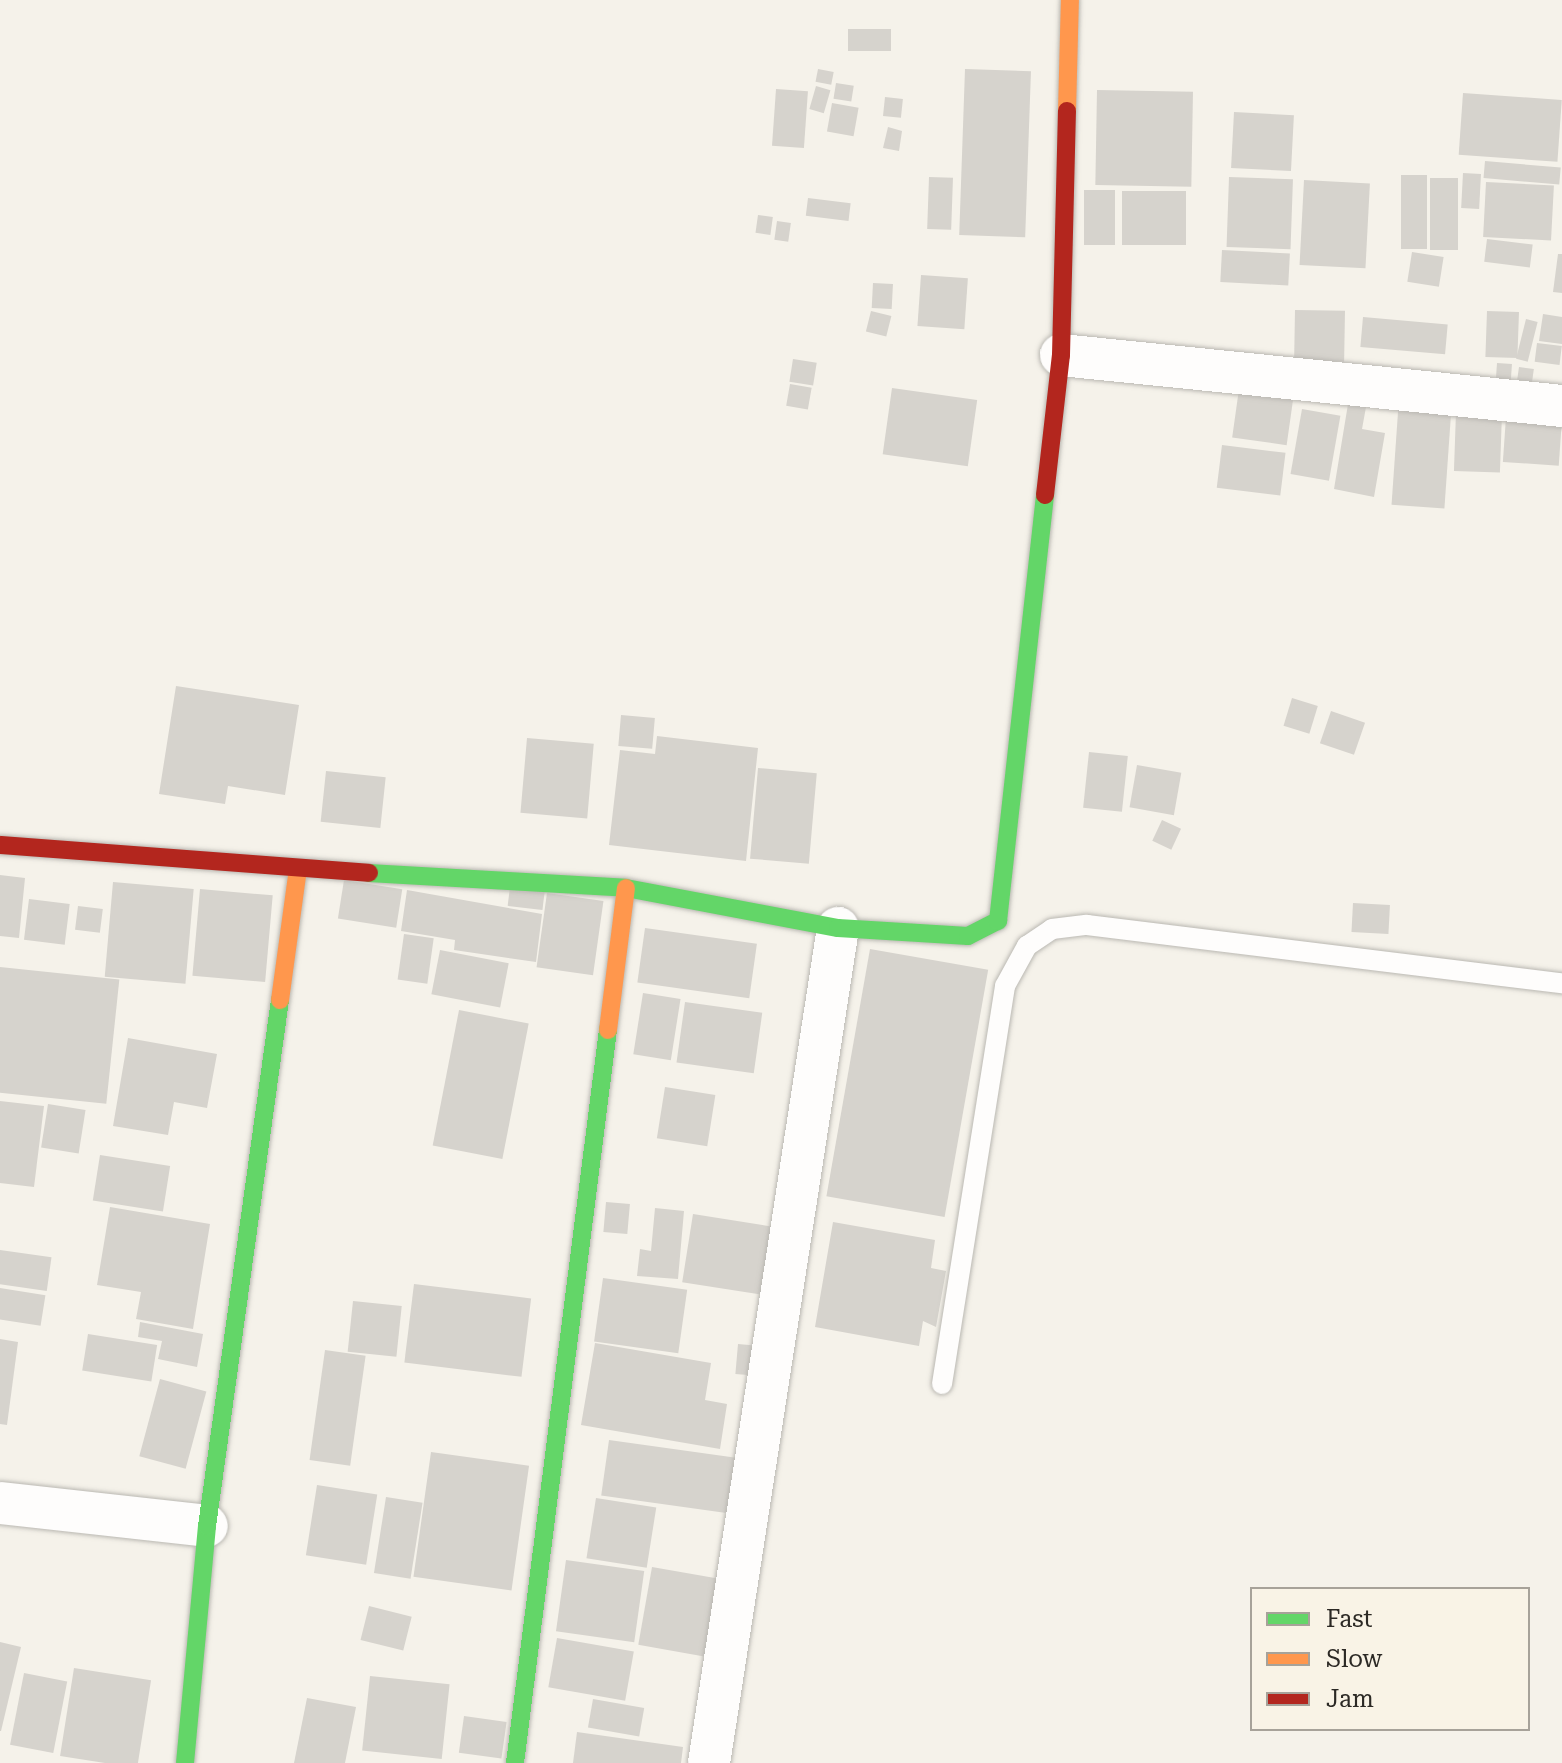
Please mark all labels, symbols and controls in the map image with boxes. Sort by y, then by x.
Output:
legend [1250,1587,1530,1731]
text: Fast [1326,1605,1373,1633]
text: Slow [1326,1645,1382,1673]
text: Jam [1326,1685,1374,1713]

